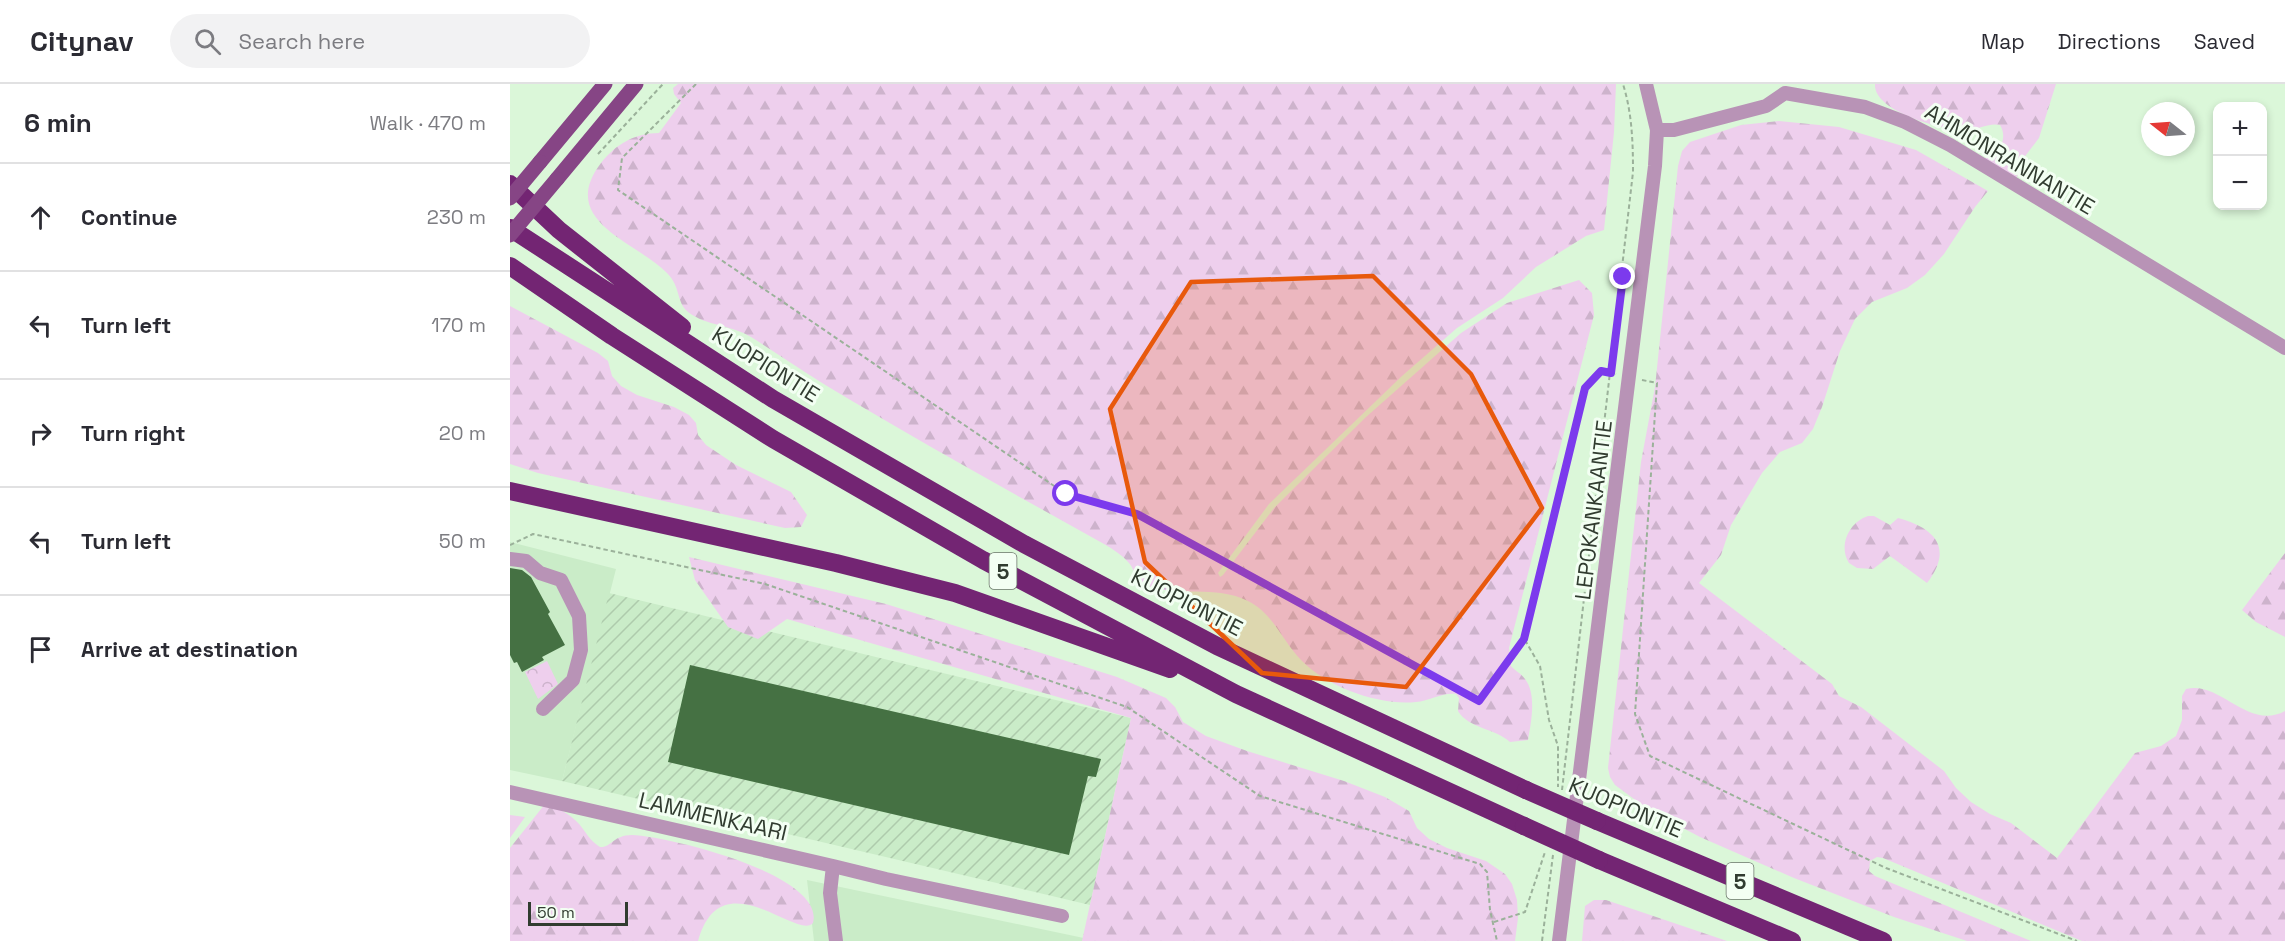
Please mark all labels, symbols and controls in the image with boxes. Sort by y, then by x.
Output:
search box [170,14,590,68]
text: Citynav [30,23,134,59]
icon: search [191,25,224,58]
text: Search here [239,27,365,55]
text: Map [1981,28,2025,55]
text: Directions [2058,28,2161,55]
text: Saved [2194,28,2255,55]
street label: AHMONRANNANTIE [1920,97,2100,221]
north arrow [2141,102,2195,156]
map controls [2213,102,2267,210]
button: + [2213,102,2267,156]
text: 6 min [24,106,92,140]
text: Walk · 470 m [369,110,486,136]
button: − [2213,156,2267,210]
icon: ahead [24,201,57,234]
text: Continue [81,203,177,231]
text: 230 m [427,204,486,230]
route end [1609,263,1635,289]
icon: left [24,309,57,342]
text: Turn left [81,311,171,339]
text: 170 m [431,312,486,338]
street label: KUOPIONTIE [707,320,825,408]
icon: right [24,417,57,450]
text: Turn right [81,419,186,447]
street label: LEPOKANKAANTIE [1568,419,1618,601]
text: 20 m [439,420,486,446]
route start [1052,480,1078,506]
icon: left [24,525,57,558]
text: Turn left [81,527,171,555]
text: 50 m [439,528,486,554]
road number: 5 [990,553,1016,589]
street label: KUOPIONTIE [1127,562,1247,642]
icon: arrive [24,633,57,666]
text: Arrive at destination [81,635,298,663]
street label: KUOPIONTIE [1565,770,1687,844]
street label: LAMMENKAARI [636,785,790,847]
road number: 5 [1726,863,1754,899]
scale bar [528,899,628,926]
text: 50 m [537,902,575,923]

